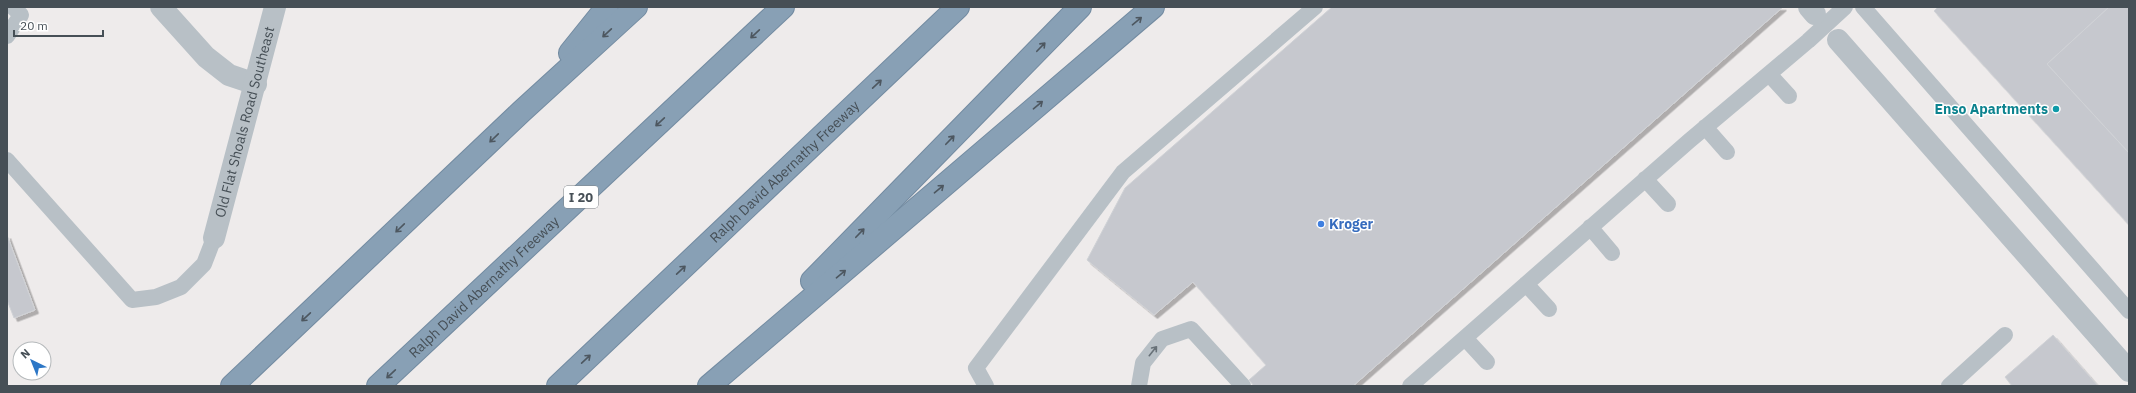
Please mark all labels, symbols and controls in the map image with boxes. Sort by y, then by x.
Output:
scale bar [14,12,103,38]
one-way arrow [1132,16,1143,25]
text: 20 m [20,18,48,33]
street label: Old Flat Shoals Road Southeast [211,24,279,220]
one-way arrow [602,29,612,38]
one-way arrow [750,29,760,38]
one-way arrow [1036,42,1046,52]
one-way arrow [872,79,882,89]
street label: Ralph David Abernathy Freeway [706,96,863,247]
place label: Enso Apartments [1935,100,2048,118]
one-way arrow [1033,101,1044,110]
marker: Enso Apartments [2051,104,2061,114]
one-way arrow [655,118,665,127]
one-way arrow [489,133,499,143]
one-way arrow [946,135,955,145]
one-way arrow [934,185,945,194]
road number: I 20 [564,186,598,208]
street label: Ralph David Abernathy Freeway [405,212,563,362]
place label: Kroger [1329,215,1374,233]
marker: Kroger [1316,219,1326,229]
one-way arrow [395,223,405,232]
one-way arrow [855,228,865,238]
one-way arrow [676,265,686,275]
one-way arrow [835,269,846,278]
one-way arrow [301,312,311,321]
north arrow [12,341,52,381]
one-way arrow [1148,345,1157,356]
text: N [17,346,33,362]
one-way arrow [581,354,591,364]
one-way arrow [386,369,396,379]

